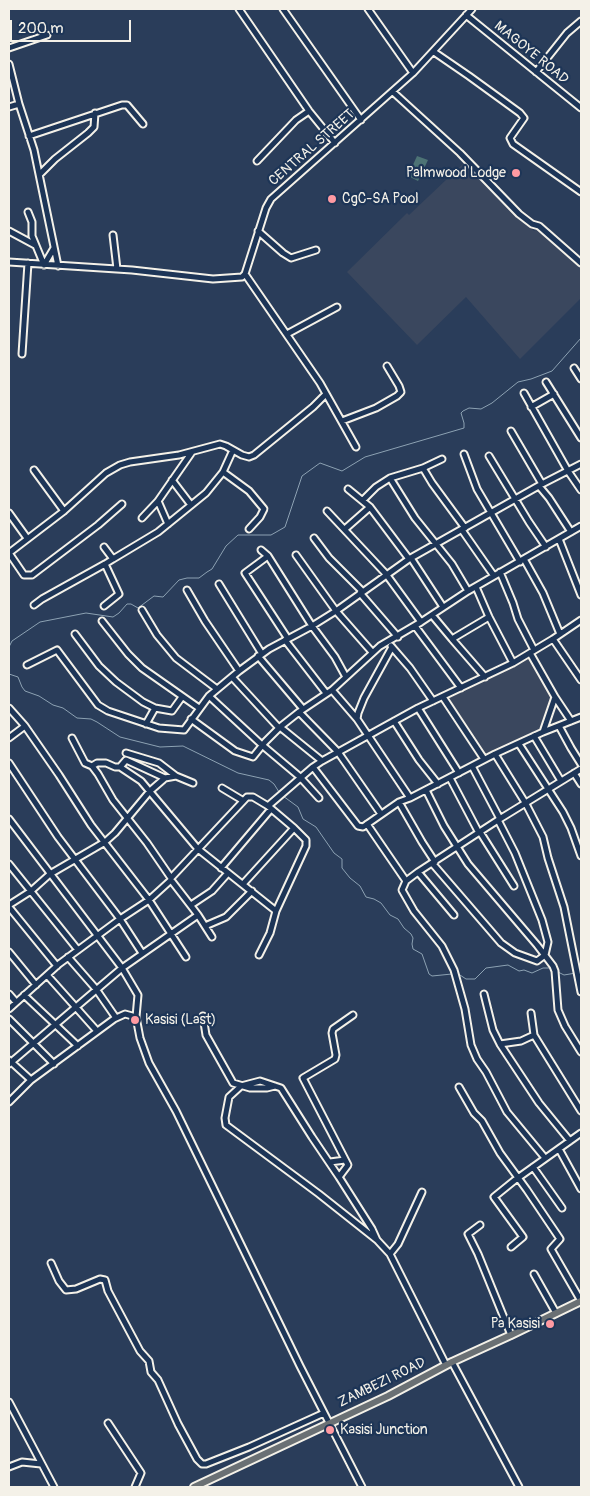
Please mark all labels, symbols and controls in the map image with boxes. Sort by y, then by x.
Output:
scale bar [12,10,134,42]
street label: MAGOYE ROAD [490,18,572,88]
text: 200 m [18,19,63,38]
street label: CENTRAL STREET [266,106,358,190]
place label: Palmwood Lodge [406,165,506,181]
marker: Palmwood Lodge [510,167,522,179]
place label: CgC-SA Pool [342,191,419,207]
marker: CgC-SA Pool [326,193,338,205]
place label: Kasisi (Last) [145,1012,216,1028]
marker: Kasisi (Last) [129,1014,141,1026]
place label: Pa Kasisi [491,1316,540,1332]
marker: Pa Kasisi [544,1318,556,1330]
street label: ZAMBEZI ROAD [335,1355,429,1411]
place label: Kasisi Junction [340,1422,428,1438]
marker: Kasisi Junction [324,1424,336,1436]

